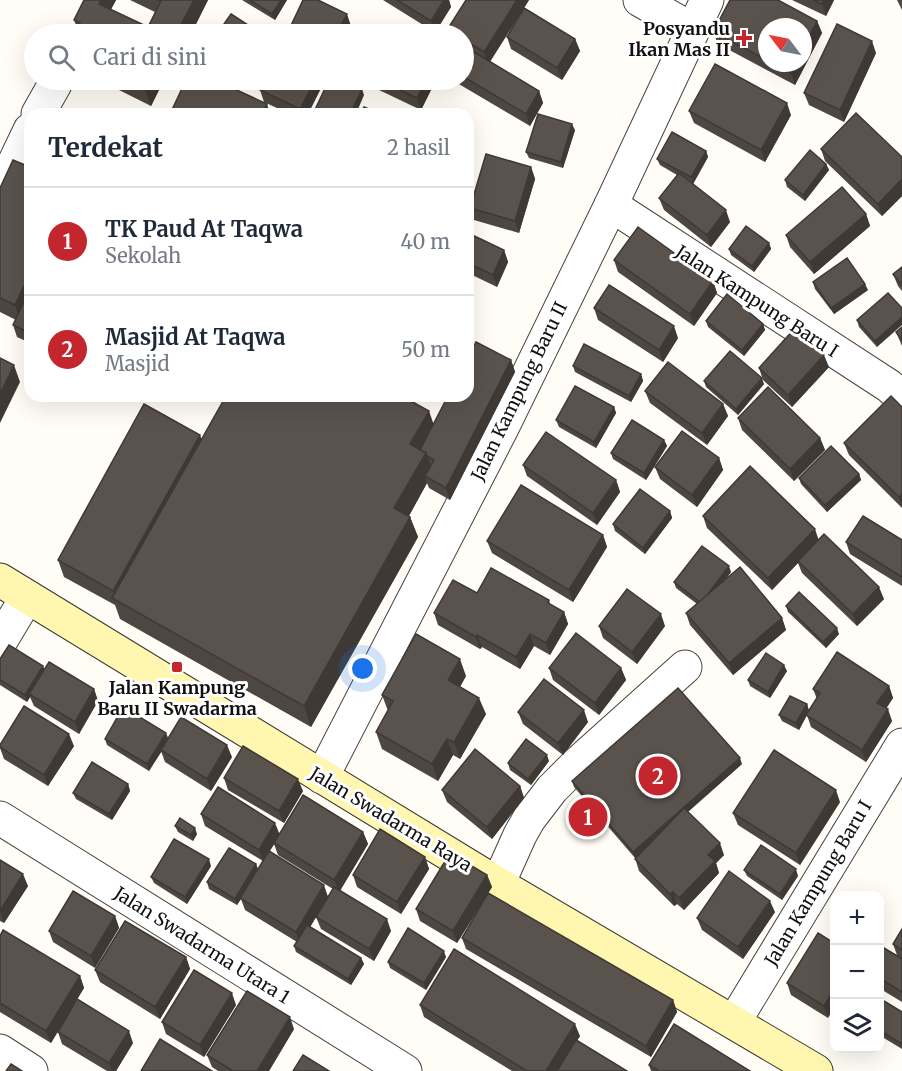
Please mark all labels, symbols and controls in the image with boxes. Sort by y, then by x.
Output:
place label: Posyandu Ikan Mas II [628,17,730,61]
north arrow [758,18,812,72]
search box [24,24,474,90]
marker: Posyandu Ikan Mas II [735,29,753,47]
icon: search [45,41,78,74]
text: Cari di sini [93,43,207,71]
text: Terdekat [48,131,163,164]
text: 2 hasil [387,135,450,160]
text: TK Paud At Taqwa [105,215,303,243]
text: 1 [63,229,72,254]
text: 40 m [400,229,450,254]
street label: Jalan Kampung Baru I [671,239,843,362]
text: Sekolah [105,243,181,268]
street label: Jalan Kampung Baru II [465,298,572,485]
text: Masjid At Taqwa [105,323,286,351]
text: 2 [62,337,73,362]
text: 50 m [401,337,450,362]
text: Masjid [105,351,170,376]
your location [348,654,377,683]
marker: Jalan Kampung Baru II Swadarma [170,660,184,674]
place label: Jalan Kampung Baru II Swadarma [97,676,257,720]
pin: 2 [638,754,678,798]
street label: Jalan Swadarma Raya [305,761,477,877]
pin: 1 [568,794,608,840]
street label: Jalan Kampung Baru I [759,796,877,971]
street label: Jalan Swadarma Utara 1 [109,881,294,1009]
map controls [830,891,884,1053]
button: + [830,891,884,945]
button: − [830,945,884,999]
button: layers [830,999,884,1053]

